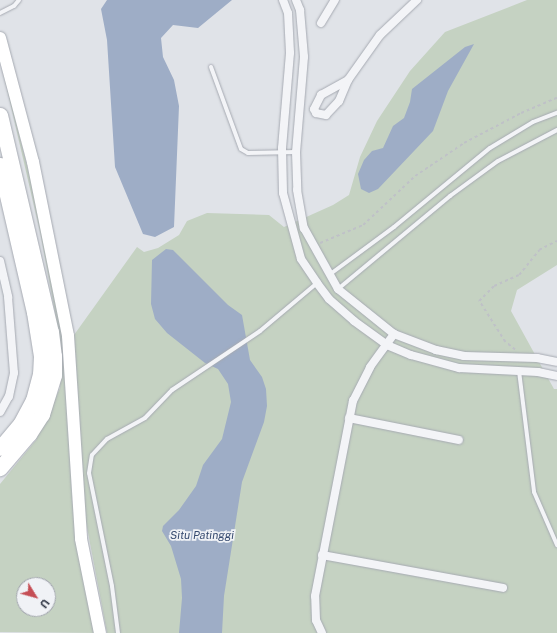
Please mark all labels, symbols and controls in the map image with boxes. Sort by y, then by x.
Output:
water label: Situ Patinggi [170,528,234,542]
north arrow [16,577,56,617]
text: U [38,597,52,610]

